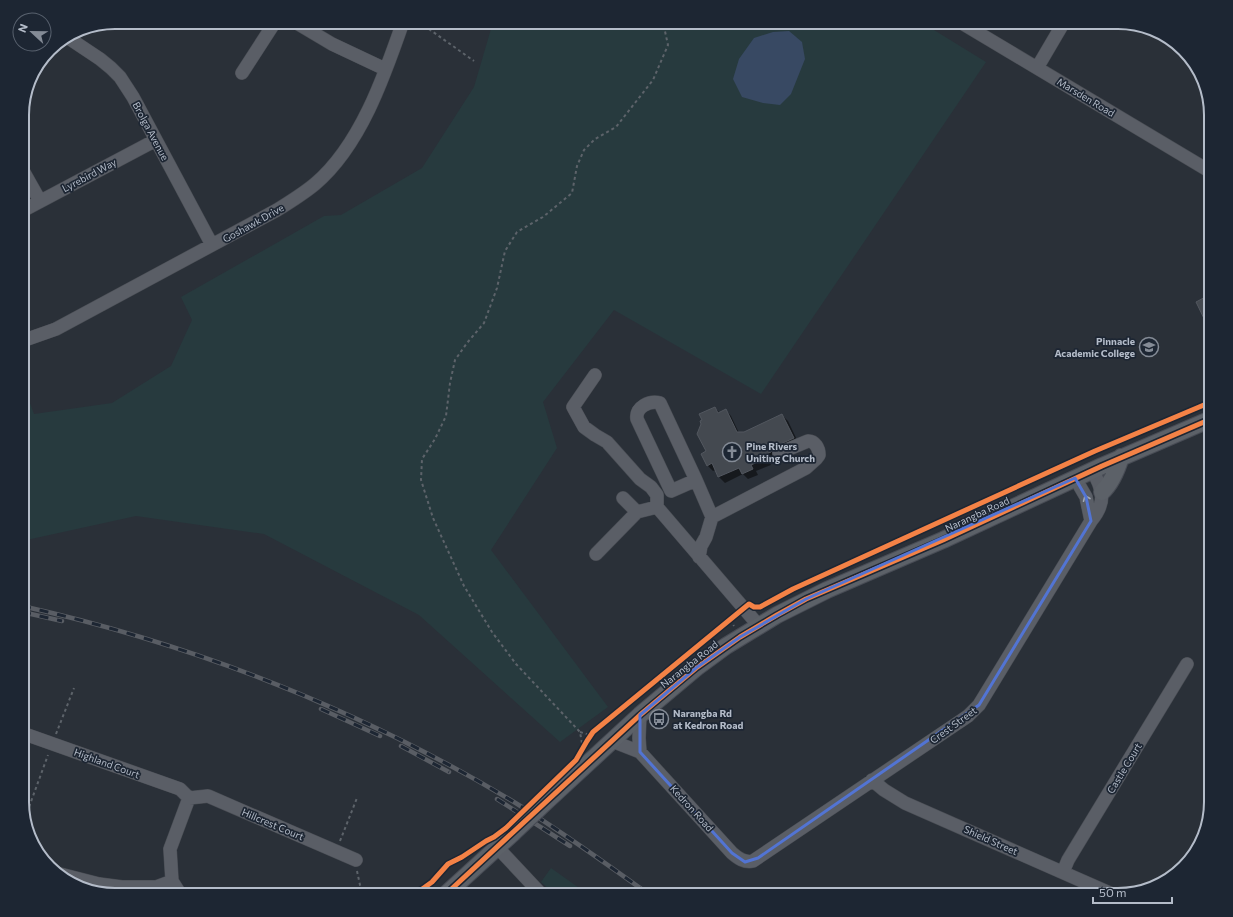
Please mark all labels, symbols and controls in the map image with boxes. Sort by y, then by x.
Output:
north arrow [12,12,52,52]
text: N [15,22,30,34]
street label: Marsden Road [1055,75,1117,119]
street label: Brolga Avenue [131,100,171,162]
street label: Lyrebird Way [60,156,118,194]
street label: Goshawk Drive [220,201,286,245]
place label: Pinnacle Academic College [1054,335,1135,359]
school or university icon: Pinnacle Academic College [1138,336,1160,358]
place label: Pine Rivers Uniting Church [746,440,815,464]
church icon: Pine Rivers Uniting Church [721,441,743,463]
street label: Narangba Road [943,494,1011,534]
one-way arrow [1083,495,1091,502]
street label: Narangba Road [658,638,720,690]
street label: Crest Street [927,704,979,746]
place label: Narangba Rd at Kedron Road [673,707,744,731]
bus stop icon: Narangba Rd at Kedron Road [648,708,670,730]
street label: Castle Court [1104,741,1144,795]
street label: Highland Court [73,746,141,780]
street label: Kedron Road [668,782,716,834]
street label: Hillcrest Court [240,806,306,842]
street label: Shield Street [962,823,1020,857]
scale bar [1093,879,1172,905]
text: 50 m [1099,885,1127,899]

